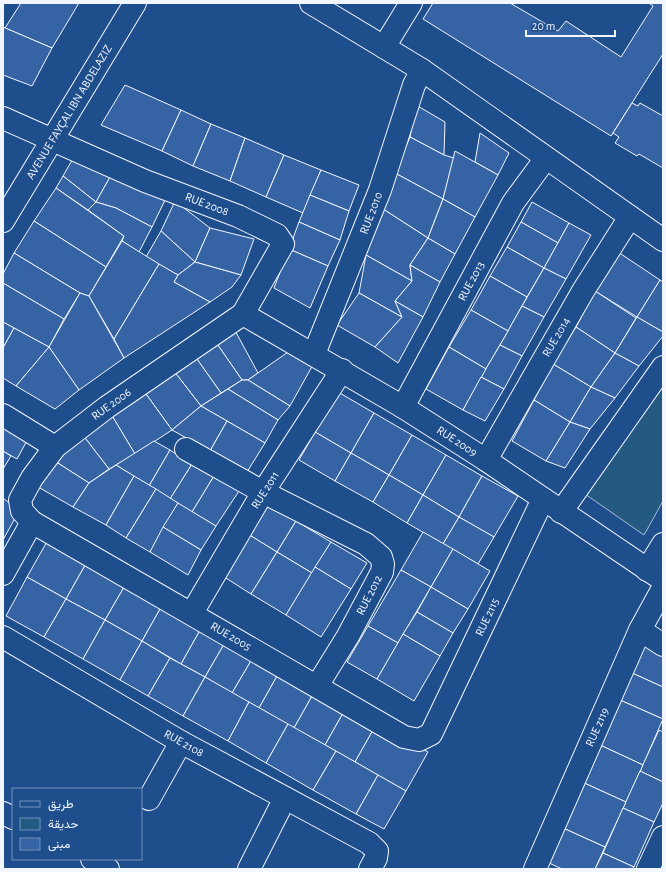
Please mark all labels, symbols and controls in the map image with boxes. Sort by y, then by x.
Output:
scale bar [526,12,615,38]
text: 20 m [532,20,555,32]
street label: AVENUE FAYÇAL IBN ABDELAZIZ [24,43,114,181]
street label: RUE 2008 [184,190,231,218]
street label: RUE 2010 [358,190,384,236]
street label: RUE 2013 [456,259,486,303]
street label: RUE 2014 [540,315,572,359]
street label: RUE 2006 [89,386,133,422]
street label: RUE 2009 [435,424,480,459]
street label: RUE 2011 [249,469,281,511]
street label: RUE 2012 [354,573,384,617]
street label: RUE 2115 [473,596,501,638]
street label: RUE 2005 [209,620,253,652]
street label: RUE 2119 [583,705,611,748]
street label: RUE 2108 [162,727,206,759]
legend [12,788,142,860]
text: طريق [48,798,74,812]
text: حديقة [48,818,78,831]
text: مبنى [48,838,70,852]

